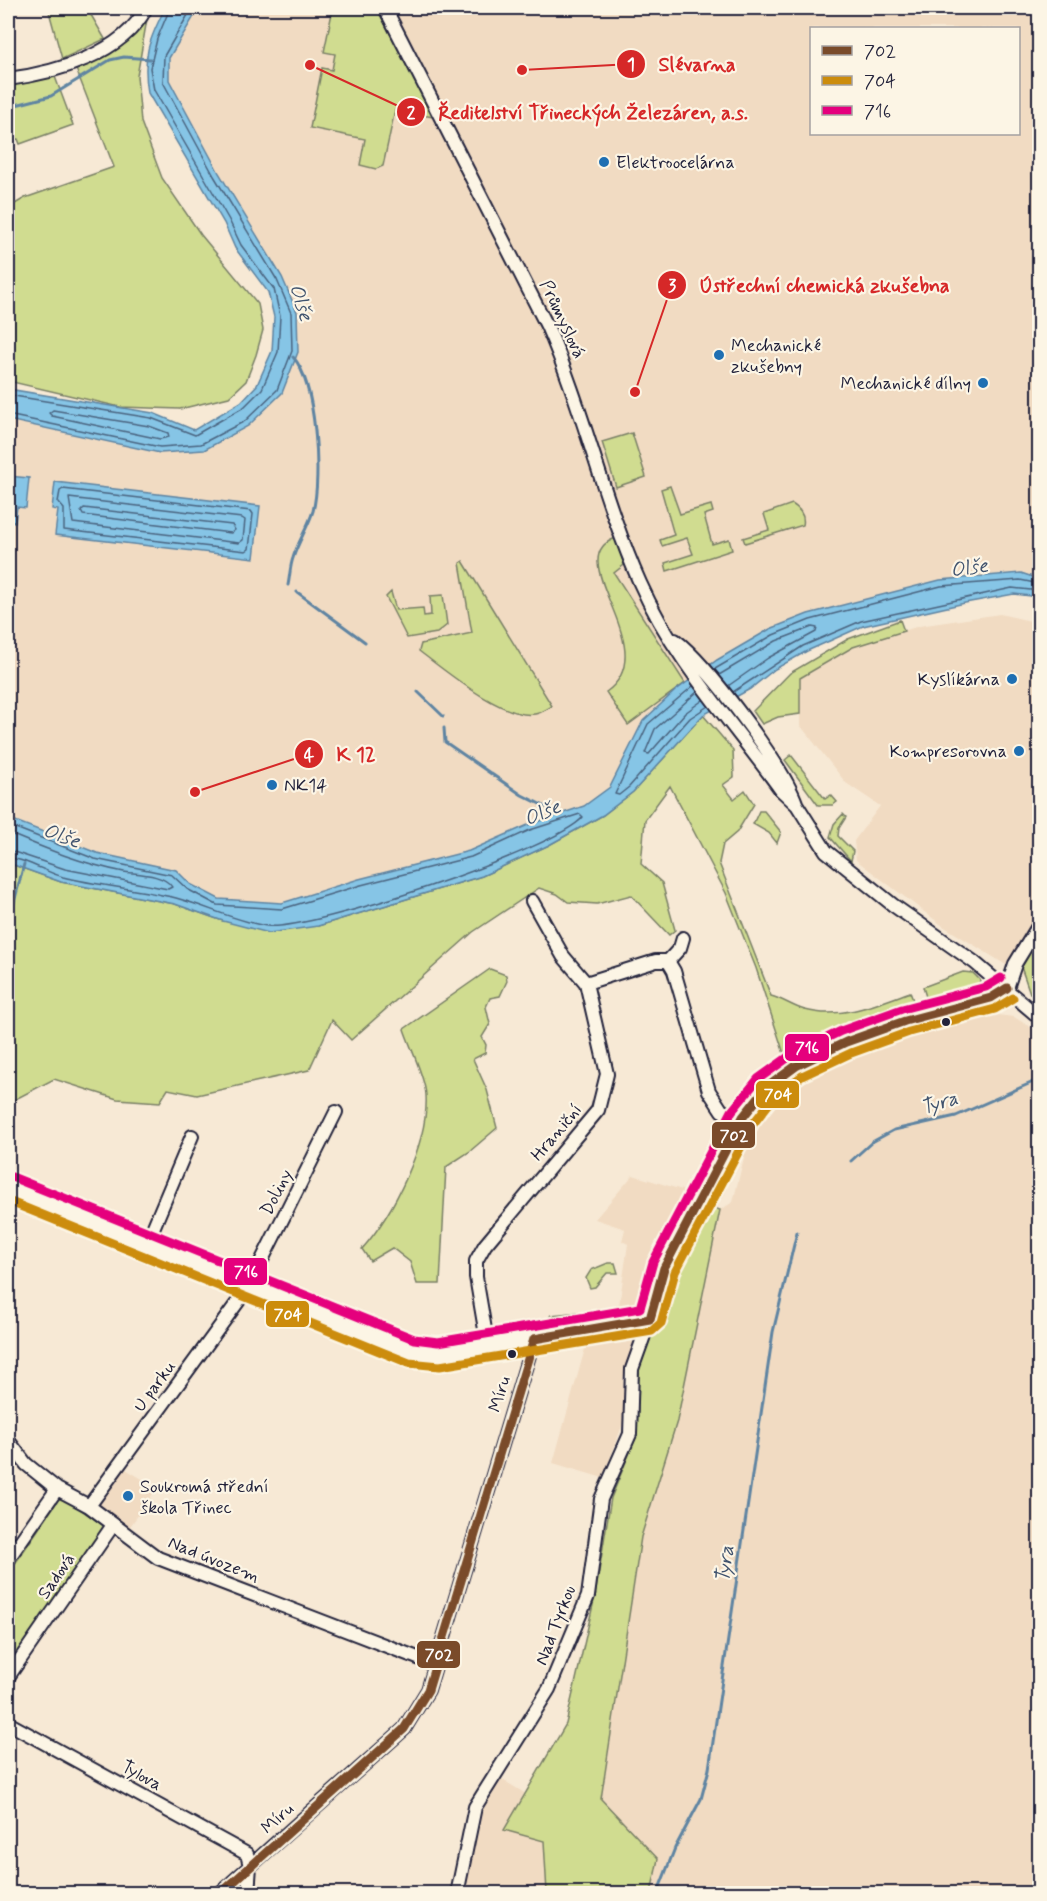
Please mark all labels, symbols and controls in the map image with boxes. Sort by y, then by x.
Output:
legend [810,27,1020,135]
text: 702 [864,40,896,64]
callout: Slévarna [616,45,747,83]
text: Slévarna [659,52,736,79]
text: 1 [627,53,635,77]
text: 704 [864,70,896,94]
callout: Ředitelství Třineckých Železáren, a.s. [396,93,760,131]
text: Ředitelství Třineckých Železáren, a.s. [438,100,748,127]
text: 716 [864,100,891,124]
text: 2 [407,101,416,125]
place label: Elektroocelárna [616,151,735,175]
marker: Elektroocelárna [597,155,611,169]
callout: Ústřechní chemická zkušebna [657,266,962,304]
text: Ústřechní chemická zkušebna [698,273,950,300]
text: 3 [668,274,677,298]
street label: Průmyslová [533,276,591,363]
water label: Olše [282,281,319,325]
place label: Mechanické zkušebny [731,334,821,379]
marker: Mechanické zkušebny [712,348,726,362]
place label: Mechanické dílny [840,372,971,396]
marker: Mechanické dílny [976,376,990,390]
water label: Olše [949,552,991,584]
place label: Kyslíkárna [918,668,1000,692]
marker: Kyslíkárna [1005,672,1019,686]
callout: K 12 [294,735,387,773]
place label: Kompresorovna [890,740,1007,764]
text: K 12 [337,742,376,769]
text: 4 [304,744,315,768]
marker: Kompresorovna [1012,744,1026,758]
place label: NK14 [284,774,327,798]
marker: NK14 [265,778,279,792]
water label: Olše [520,793,566,833]
water label: Olše [39,817,85,856]
unlabelled marker [940,1016,952,1028]
line badge: 716 [784,1033,830,1062]
text: 716 [795,1038,820,1059]
line badge: 704 [755,1080,800,1109]
text: 704 [764,1085,793,1106]
water label: Tyra [918,1085,961,1122]
street label: Hraniční [526,1099,588,1166]
line badge: 702 [711,1121,756,1149]
text: 702 [720,1126,749,1147]
street label: Doliny [255,1165,299,1220]
line badge: 716 [223,1257,268,1286]
text: 716 [234,1262,259,1283]
line badge: 704 [265,1300,310,1328]
text: 704 [274,1305,303,1326]
unlabelled marker [506,1348,518,1360]
street label: U parku [128,1356,182,1417]
street label: Míru [483,1373,517,1415]
place label: Soukromá střední škola Třinec [140,1475,269,1520]
marker: Soukromá střední škola Třinec [121,1489,135,1503]
street label: Nad úvozem [164,1531,263,1589]
water label: Tyra [709,1544,741,1585]
street label: Sadová [32,1549,81,1604]
street label: Nad Tyrkou [530,1582,582,1669]
line badge: 702 [416,1640,461,1669]
text: 702 [425,1645,454,1666]
street label: Tylova [117,1755,166,1797]
street label: Míru [256,1798,299,1840]

